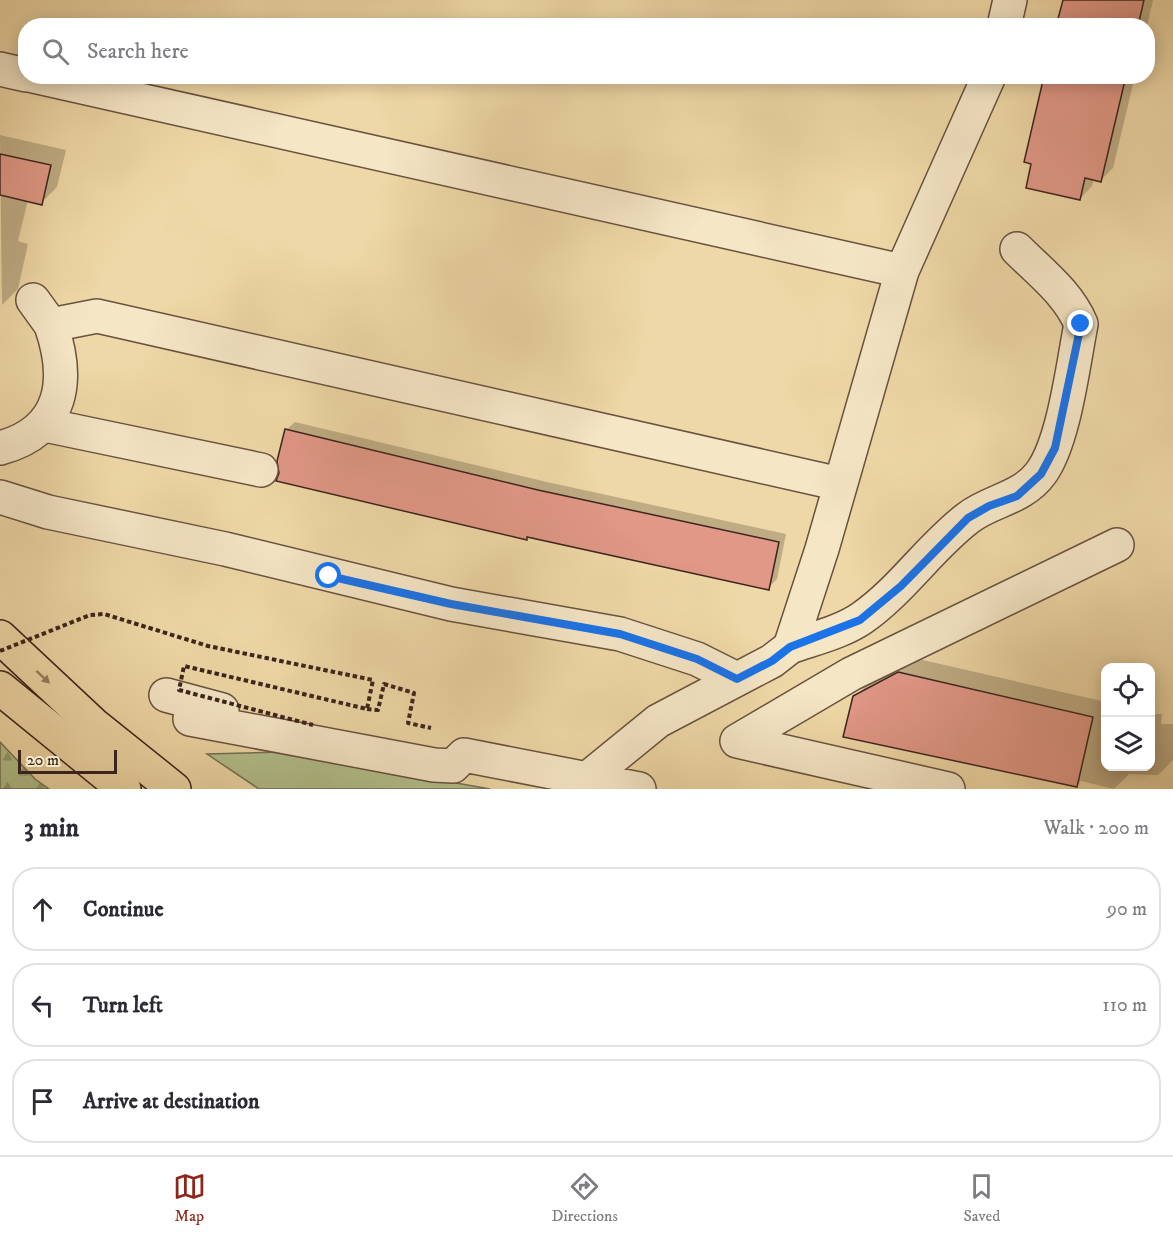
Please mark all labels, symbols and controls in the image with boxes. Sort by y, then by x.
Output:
search box [18,18,1155,84]
icon: search [39,35,72,68]
text: Search here [87,38,189,65]
route end [1067,310,1093,336]
route start [315,562,341,588]
map controls [1101,663,1155,771]
button: locate [1101,663,1155,717]
one-way arrow [35,670,50,684]
button: layers [1101,717,1155,771]
scale bar [18,747,117,774]
text: 20 m [27,750,59,770]
text: 3 min [24,812,79,845]
text: Walk · 200 m [1043,816,1149,841]
icon: ahead [26,893,59,926]
text: Continue [83,896,164,923]
text: 90 m [1107,897,1147,922]
icon: left [26,989,59,1022]
text: Turn left [83,992,163,1019]
text: 110 m [1102,993,1147,1018]
icon: arrive [26,1085,59,1118]
text: Arrive at destination [83,1088,260,1115]
tab: Map [173,1170,206,1226]
tab: Directions [551,1170,618,1226]
tab: Saved [963,1170,1000,1226]

